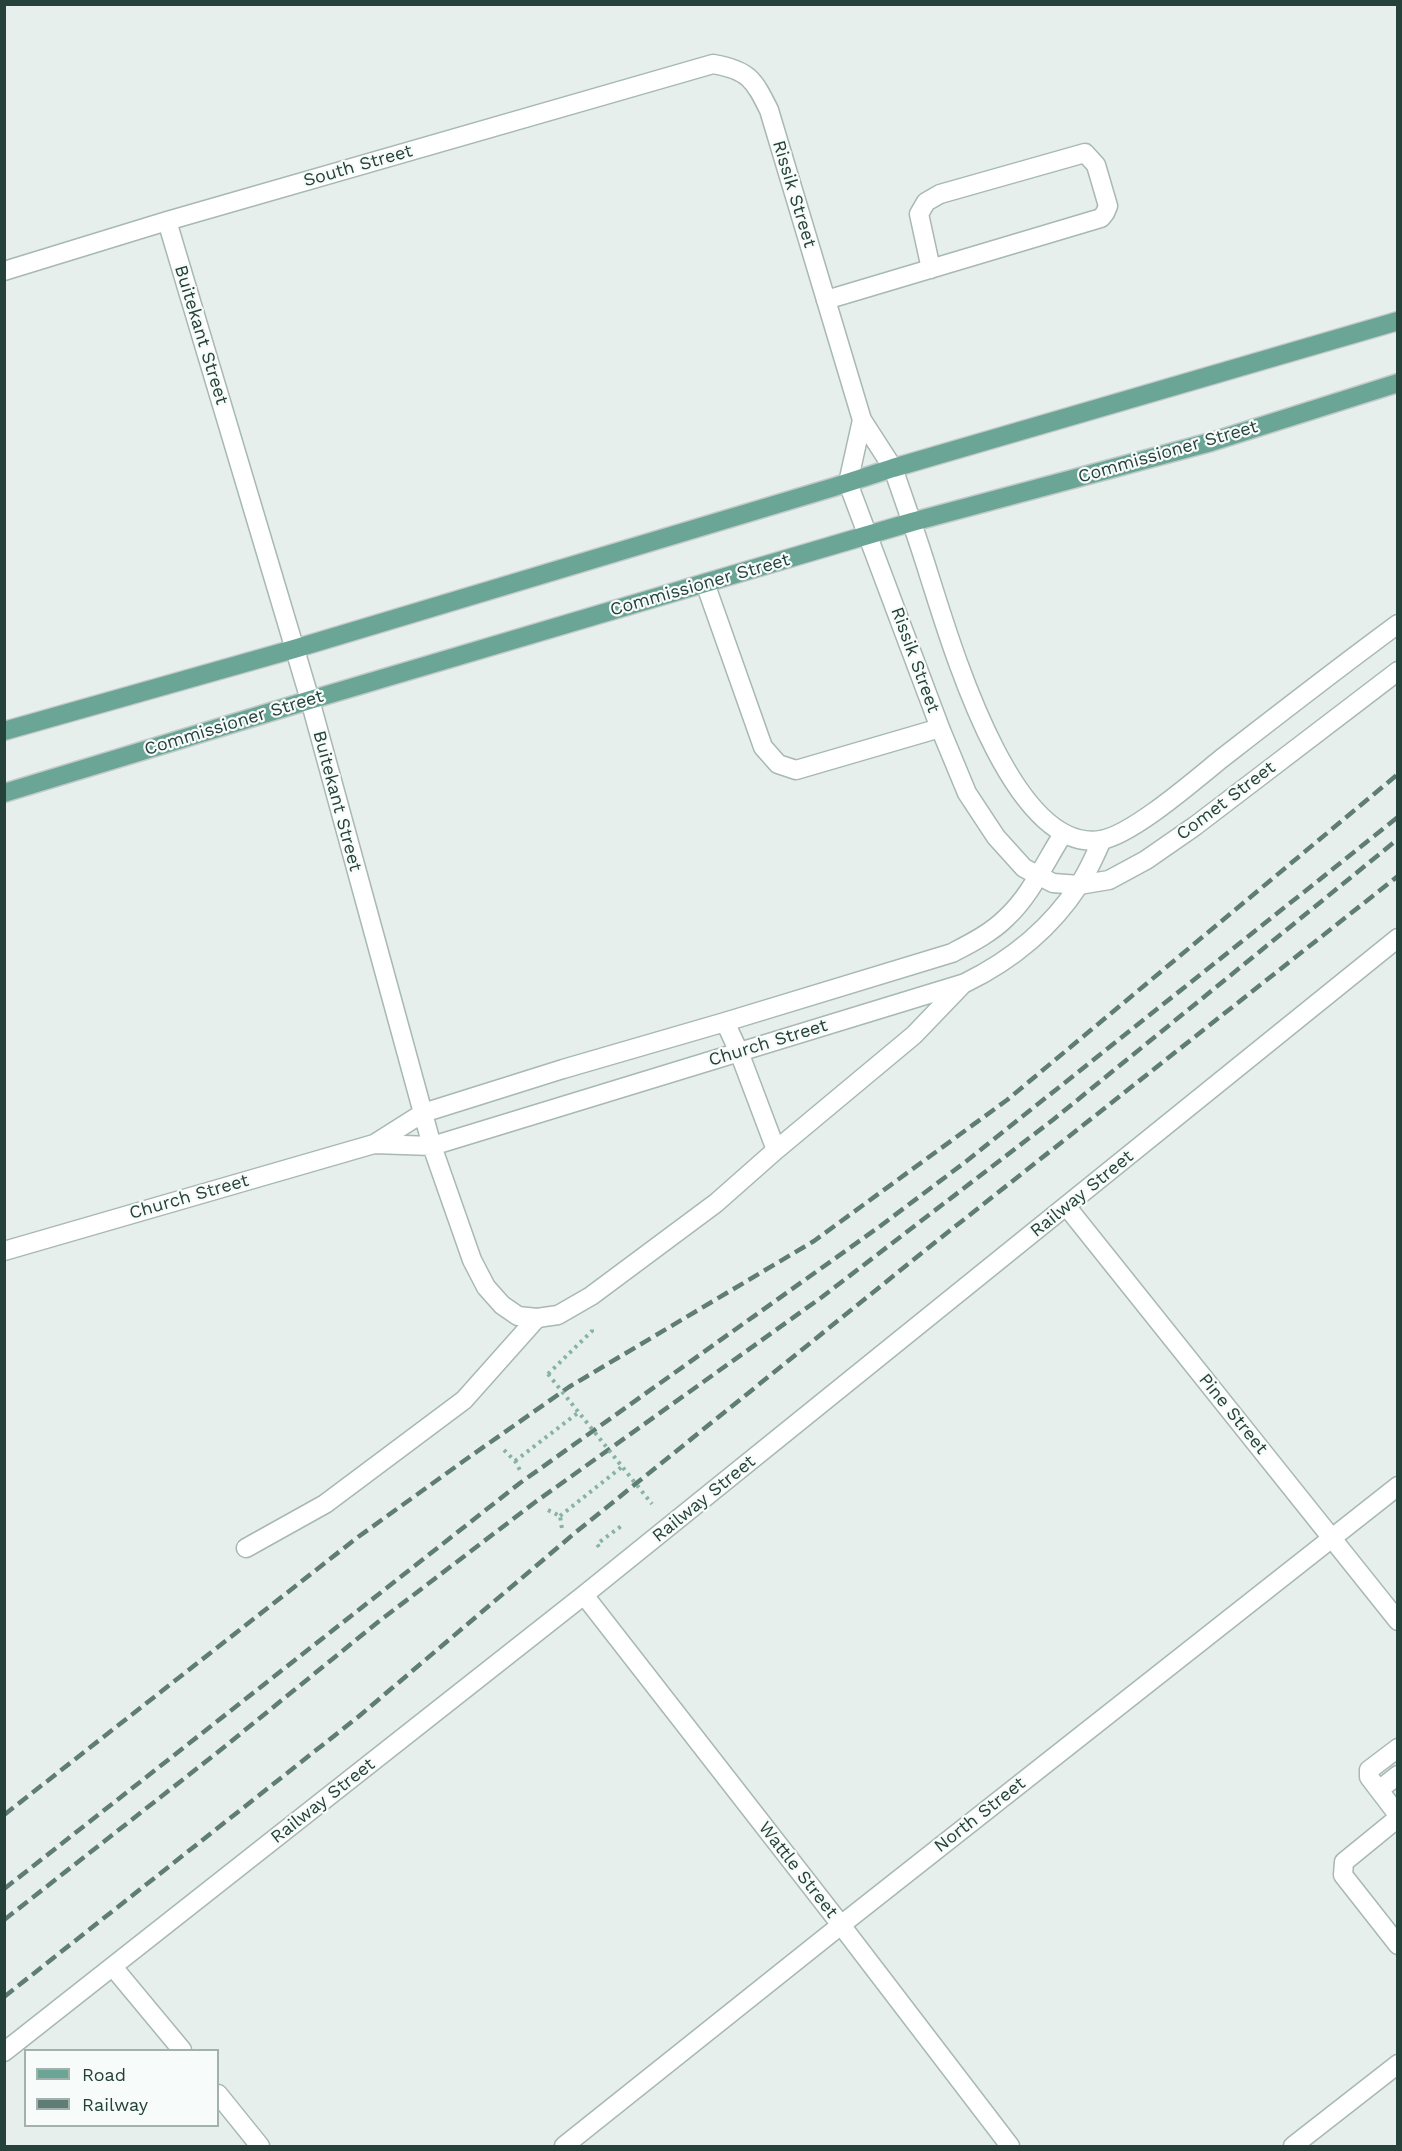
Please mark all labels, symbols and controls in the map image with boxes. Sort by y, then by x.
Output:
street label: Rissik Street [767,138,821,250]
street label: South Street [301,140,415,192]
street label: Buitekant Street [170,263,232,407]
street label: Commissioner Street [1076,416,1260,488]
street label: Commissioner Street [608,549,792,621]
street label: Rissik Street [886,604,944,716]
street label: Commissioner Street [142,685,326,761]
street label: Buitekant Street [308,728,366,874]
street label: Comet Street [1172,757,1280,845]
street label: Church Street [706,1015,830,1071]
street label: Railway Street [1026,1146,1138,1242]
street label: Church Street [127,1170,251,1224]
street label: Pine Street [1194,1369,1272,1459]
street label: Railway Street [648,1451,760,1547]
street label: Railway Street [267,1754,379,1848]
street label: North Street [930,1773,1030,1857]
street label: Wattle Street [754,1817,842,1923]
legend [24,2049,219,2127]
text: Road [82,2064,126,2085]
text: Railway [82,2094,148,2115]

